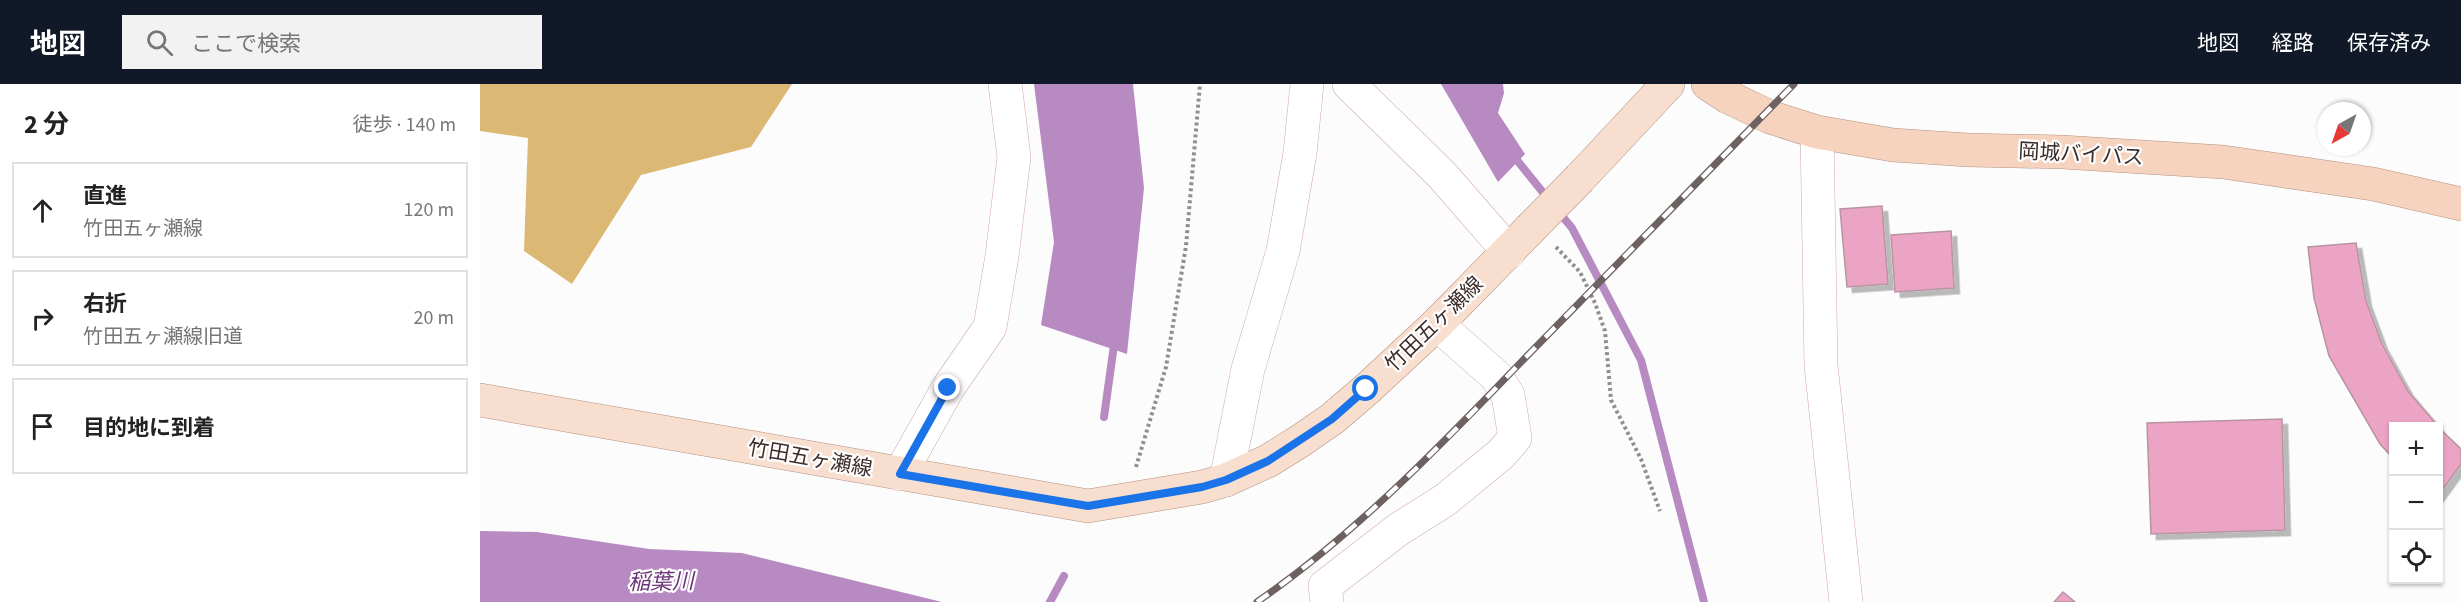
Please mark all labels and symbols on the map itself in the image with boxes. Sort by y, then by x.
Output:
north arrow [2317,102,2371,156]
street label: 岡城バイパス [2018,136,2144,172]
street label: 竹田五ヶ瀬線 [1378,269,1490,379]
route end [934,374,960,400]
route start [1352,375,1378,401]
street label: 竹田五ヶ瀬線 [745,432,875,484]
water label: 稲葉川 [628,565,696,599]

